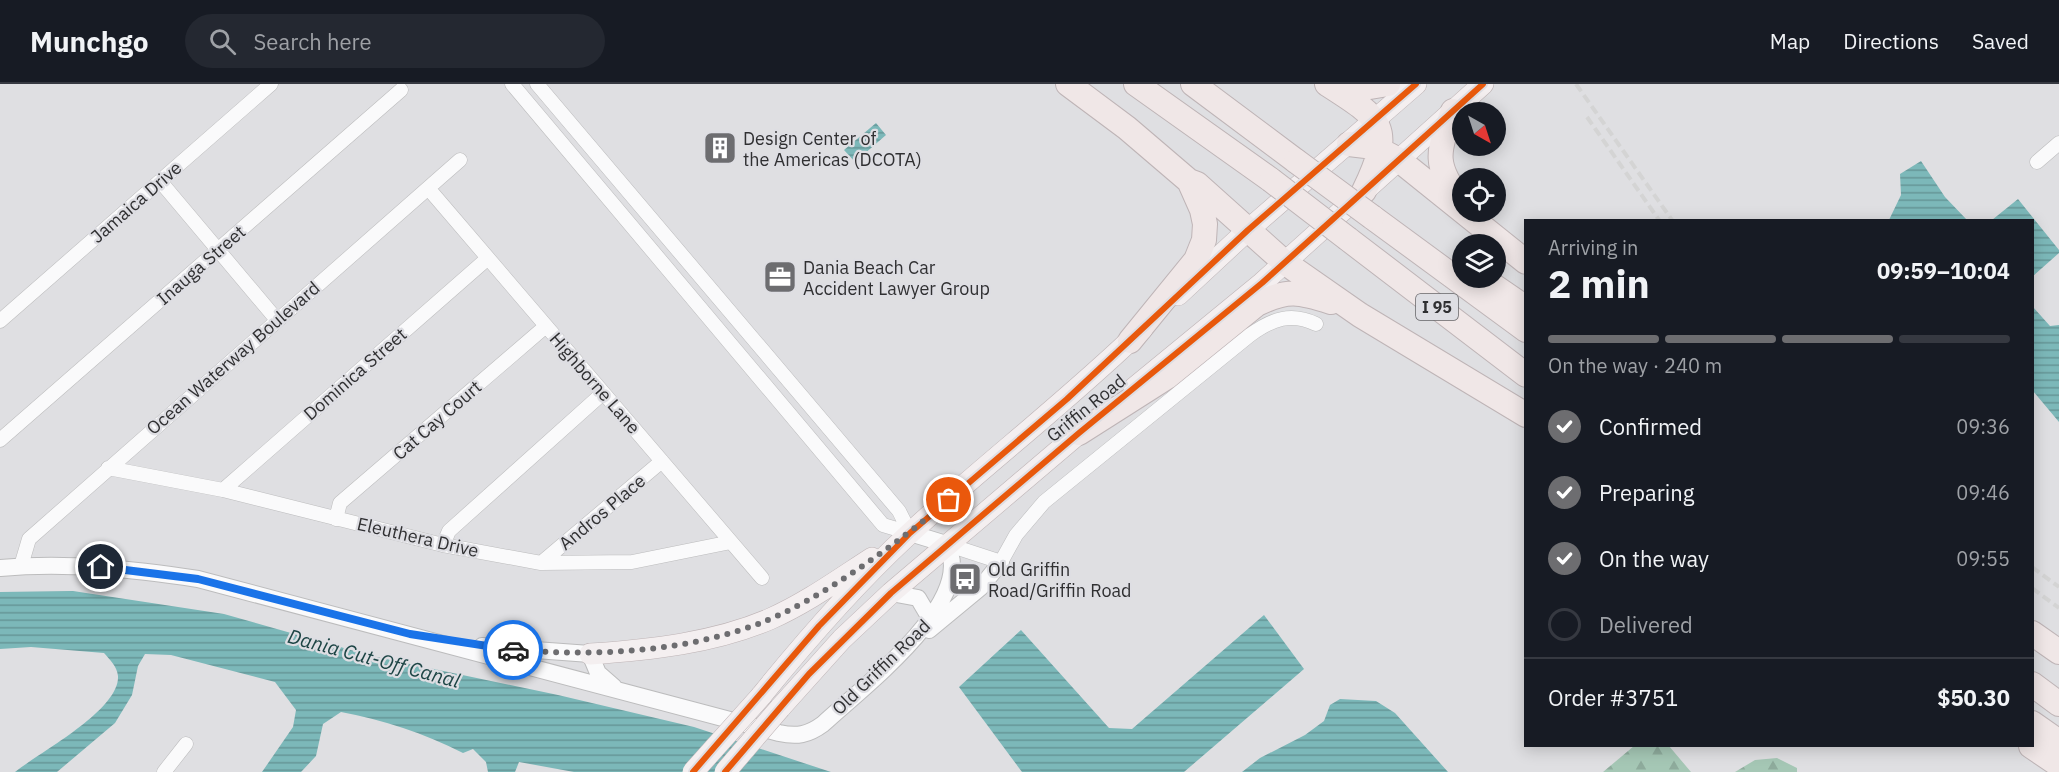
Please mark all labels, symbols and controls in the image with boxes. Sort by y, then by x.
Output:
search box [185,14,605,68]
text: Munchgo [30,23,149,60]
icon: search [206,25,239,58]
text: Search here [254,27,372,56]
text: Map [1770,27,1810,55]
text: Directions [1843,27,1939,55]
text: Saved [1972,27,2029,55]
north arrow [1452,102,1506,156]
map controls [1452,102,1506,288]
place label: Design Center of the Americas (DCOTA) [743,127,922,171]
building icon: Design Center of the Americas (DCOTA) [702,130,738,166]
street label: Jamaica Drive [86,156,186,248]
button: locate [1452,168,1506,222]
street label: Inauga Street [152,220,250,310]
button: layers [1452,234,1506,288]
text: Arriving in [1548,234,1638,261]
place label: Dania Beach Car Accident Lawyer Group [803,256,990,300]
text: 09:59–10:04 [1877,256,2010,285]
text: 2 min [1548,258,1650,309]
office icon: Dania Beach Car Accident Lawyer Group [762,259,798,295]
street label: Ocean Waterway Boulevard [142,276,324,440]
road number: I 95 [1416,294,1458,320]
street label: Dominica Street [299,323,411,425]
street label: Highborne Lane [545,327,645,439]
text: On the way · 240 m [1548,352,1722,379]
street label: Griffin Road [1042,369,1130,447]
street label: Cat Cay Court [388,375,486,465]
icon: check [1548,410,1581,443]
text: Confirmed [1599,412,1702,441]
text: 09:36 [1956,413,2010,440]
street label: Andros Place [554,469,650,555]
pin [923,474,974,525]
icon: check [1548,476,1581,509]
text: Preparing [1599,478,1694,507]
text: 09:46 [1956,479,2010,506]
icon: bag [932,483,965,516]
street label: Eleuthera Drive [355,512,481,562]
pin [75,541,126,592]
icon: check [1548,542,1581,575]
text: On the way [1599,544,1709,573]
text: 09:55 [1956,545,2010,572]
icon: home [84,550,117,583]
place label: Old Griffin Road/Griffin Road [988,558,1132,602]
bus stop icon: Old Griffin Road/Griffin Road [947,561,983,597]
text: Delivered [1599,610,1693,639]
street label: Old Griffin Road [827,614,935,720]
courier [483,620,543,680]
water label: Dania Cut-Off Canal [285,622,464,694]
icon: car [497,634,530,667]
text: Order #3751 [1548,683,1678,712]
text: $50.30 [1937,683,2010,712]

